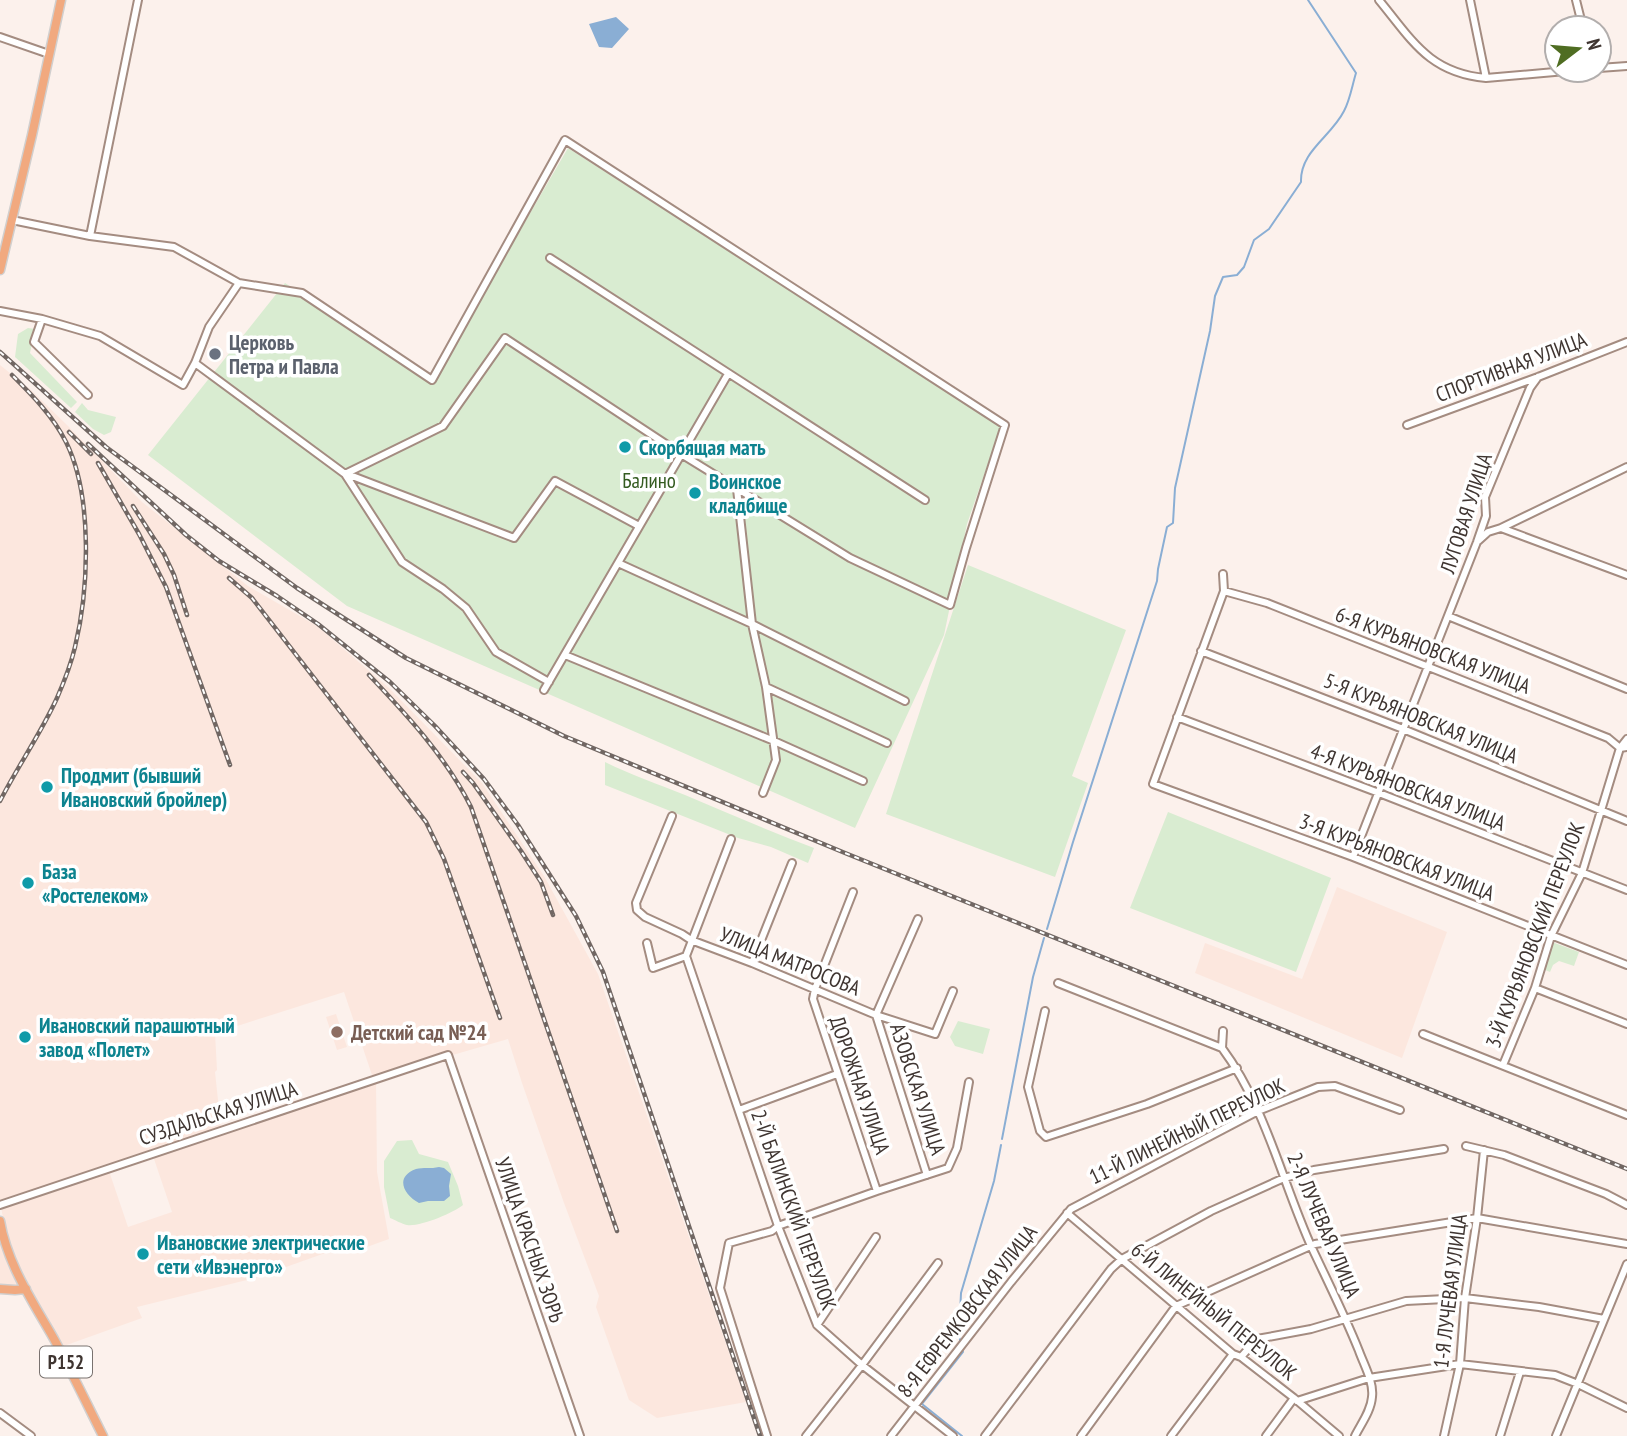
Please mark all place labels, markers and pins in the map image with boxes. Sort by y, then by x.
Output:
place label: Церковь Петра и Павла [229,329,339,380]
marker: Церковь Петра и Павла [207,346,223,362]
place label: Скорбящая мать [639,434,766,461]
marker: Скорбящая мать [617,439,633,455]
place label: Воинское кладбище [709,468,788,519]
marker: Воинское кладбище [687,485,703,501]
place label: Продмит (бывший Ивановский бройлер) [61,762,227,813]
marker: Продмит (бывший Ивановский бройлер) [39,779,55,795]
place label: База «Ростелеком» [42,858,149,909]
marker: База «Ростелеком» [20,875,36,891]
place label: Ивановский парашютный завод «Полет» [39,1012,235,1063]
place label: Детский сад №24 [351,1019,487,1046]
marker: Детский сад №24 [329,1024,345,1040]
marker: Ивановский парашютный завод «Полет» [17,1029,33,1045]
place label: Ивановские электрические сети «Ивэнерго» [157,1229,365,1280]
marker: Ивановские электрические сети «Ивэнерго» [135,1246,151,1262]

